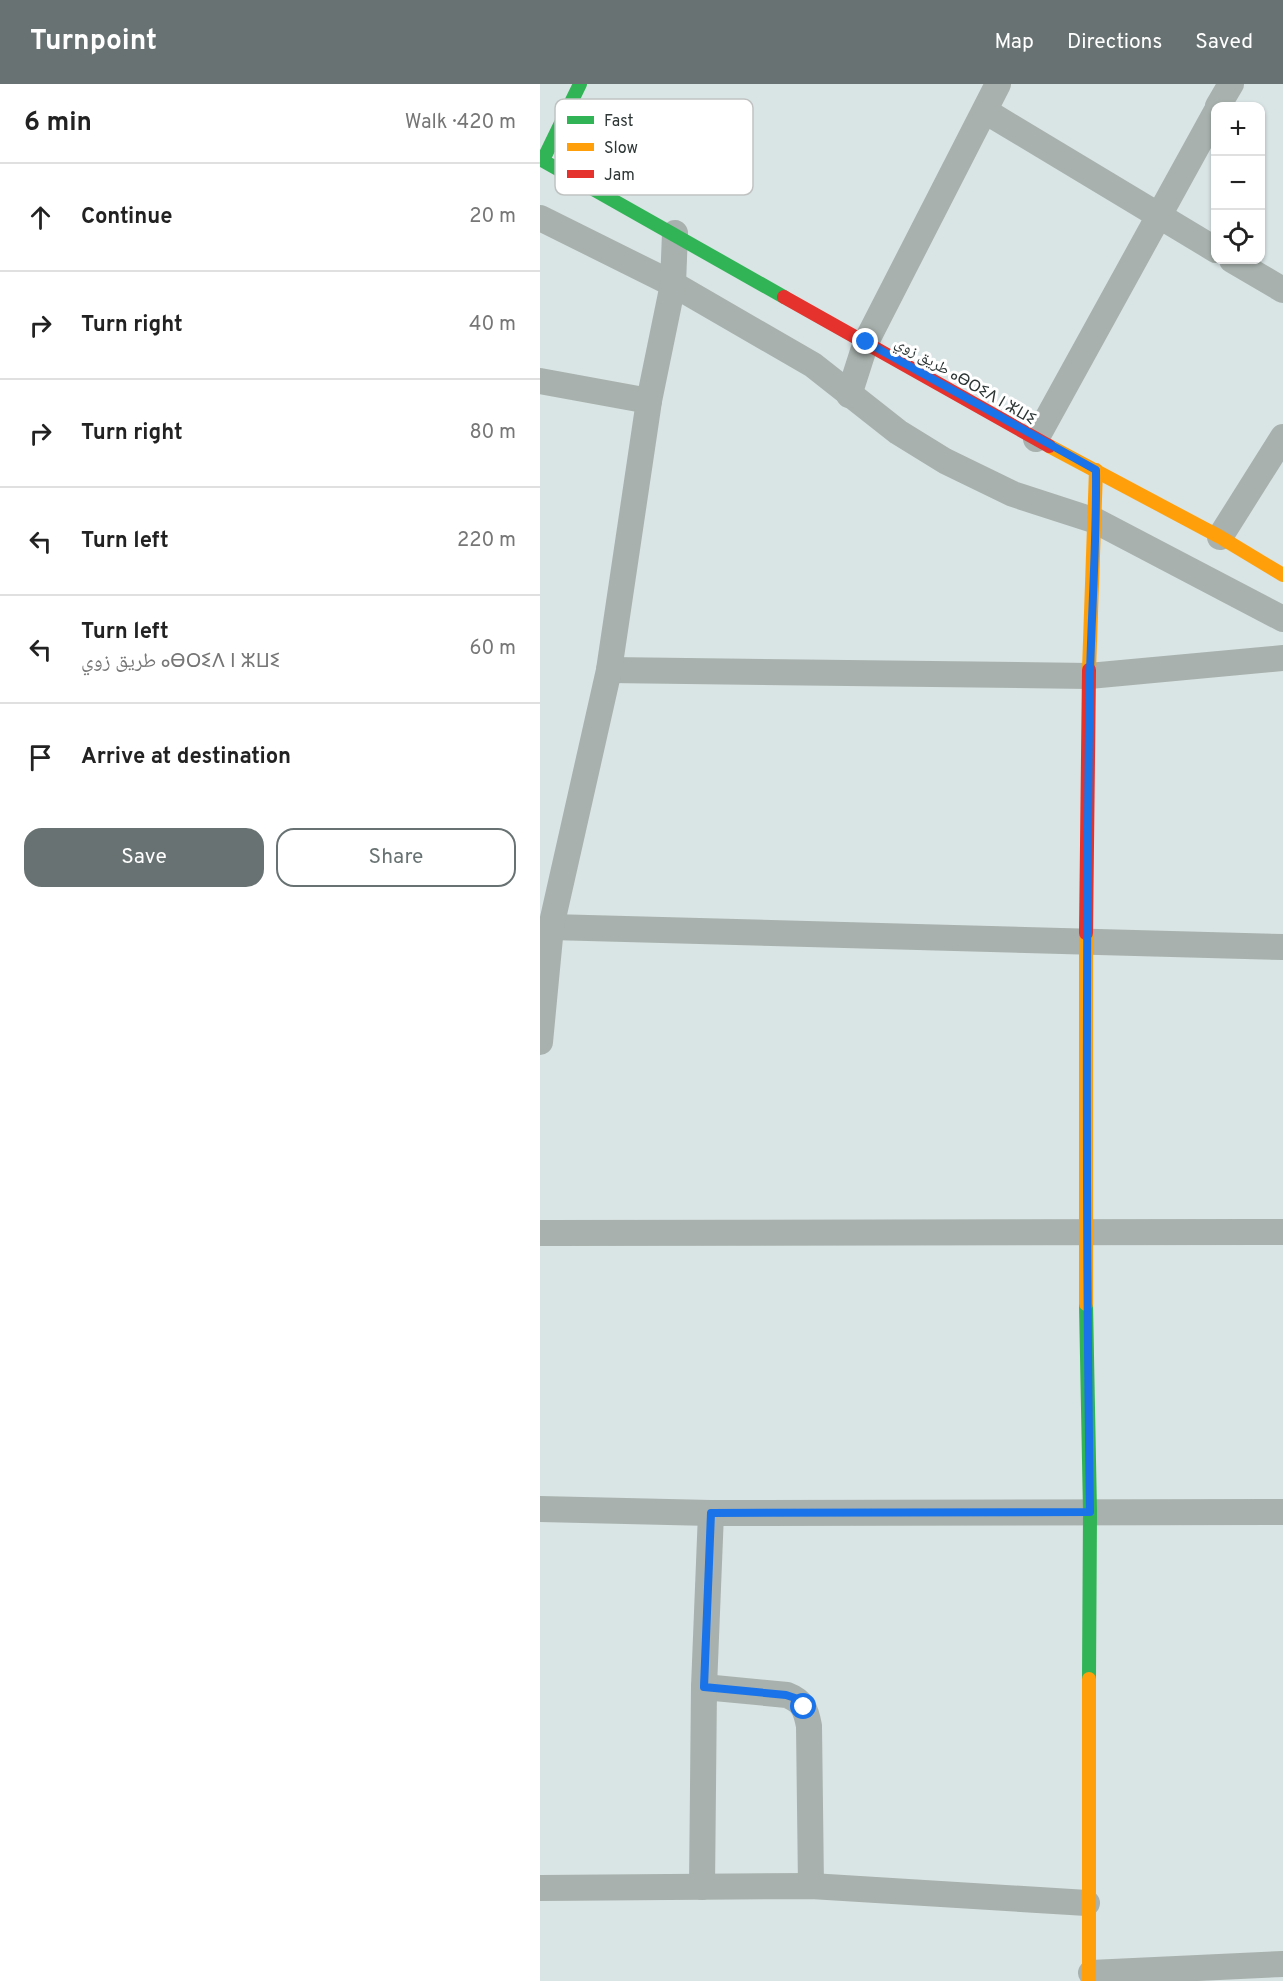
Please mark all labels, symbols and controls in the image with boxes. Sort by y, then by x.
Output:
text: Turnpoint [30,24,157,60]
text: Map [994,29,1034,56]
text: Directions [1067,29,1162,56]
text: Saved [1195,29,1253,56]
legend [555,99,753,195]
map controls [1211,102,1265,264]
button: + [1211,102,1265,156]
text: 6 min [24,107,92,140]
text: Walk · 420 m [405,110,516,136]
text: Fast [604,112,634,132]
text: Slow [604,139,638,159]
button: − [1211,156,1265,210]
text: Jam [604,166,635,186]
icon: ahead [24,201,57,234]
text: Continue [81,204,172,231]
text: 20 m [469,204,516,230]
button: locate [1211,210,1265,264]
icon: right [24,309,57,342]
text: Turn right [81,312,183,339]
text: 40 m [469,312,516,338]
route end [852,328,878,354]
street label: طريق زوي ⴰⴱⵔⵉⴷ ⵏ ⵣⵡⵉ [890,333,1039,431]
icon: right [24,417,57,450]
text: Turn right [81,420,183,447]
text: 80 m [470,420,516,446]
icon: left [24,525,57,558]
text: Turn left [81,528,169,555]
text: 220 m [457,528,516,554]
text: Turn left [81,619,169,646]
icon: left [24,633,57,666]
text: 60 m [470,636,516,662]
text: طريق زوي ⴰⴱⵔⵉⴷ ⵏ ⵣⵡⵉ [81,649,280,675]
icon: arrive [24,741,57,774]
text: Arrive at destination [81,744,291,771]
button: Save [24,828,264,887]
button: Share [276,828,516,887]
route start [790,1693,816,1719]

